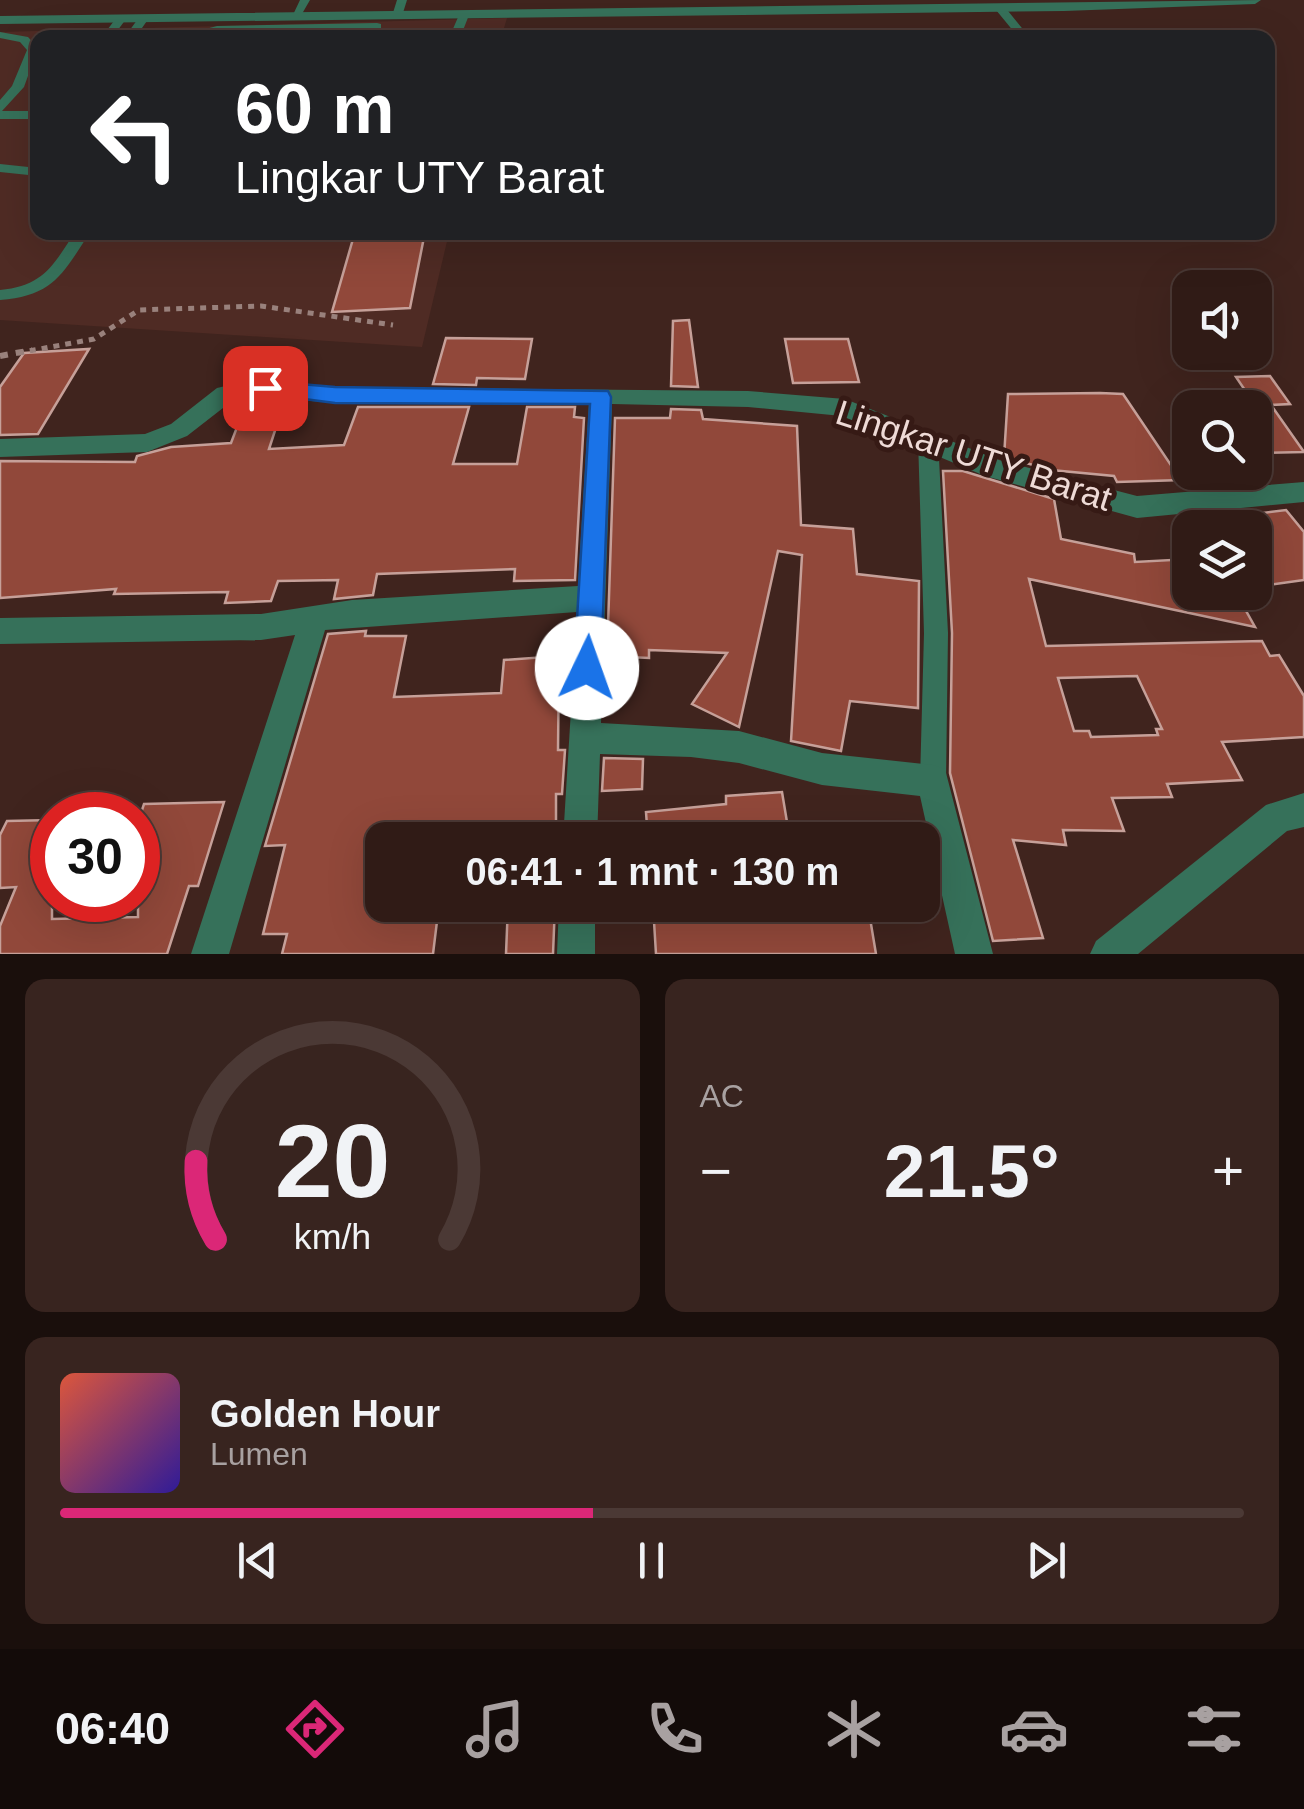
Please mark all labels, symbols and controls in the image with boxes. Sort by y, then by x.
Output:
icon: left [70,70,200,200]
text: 60 m [235,70,395,148]
text: Lingkar UTY Barat [235,152,604,203]
map controls [1172,270,1272,610]
button: sound [1172,270,1272,370]
pin [223,346,308,431]
icon: arrive [238,361,293,416]
button: search [1172,390,1272,490]
street label: Lingkar UTY Barat [831,392,1117,518]
button: layers [1172,510,1272,610]
position arrow [535,616,639,720]
speed limit sign: 30 [30,792,160,922]
text: 06:41 · 1 mnt · 130 m [466,851,839,893]
text: AC [700,1078,744,1114]
text: 20 [274,1103,390,1219]
text: 21.5° [884,1129,1060,1213]
text: − [700,1140,732,1202]
text: + [1212,1140,1244,1202]
text: km/h [294,1217,371,1257]
text: Golden Hour [210,1393,440,1435]
text: Lumen [210,1436,308,1472]
icon: previous [230,1533,285,1588]
icon: pause [624,1533,679,1588]
icon: next [1019,1533,1074,1588]
icon: directions [280,1694,350,1764]
icon: music [460,1694,530,1764]
icon: phone [640,1694,710,1764]
icon: climate [819,1694,889,1764]
icon: car [999,1694,1069,1764]
icon: filters [1179,1694,1249,1764]
text: 06:40 [55,1703,170,1754]

